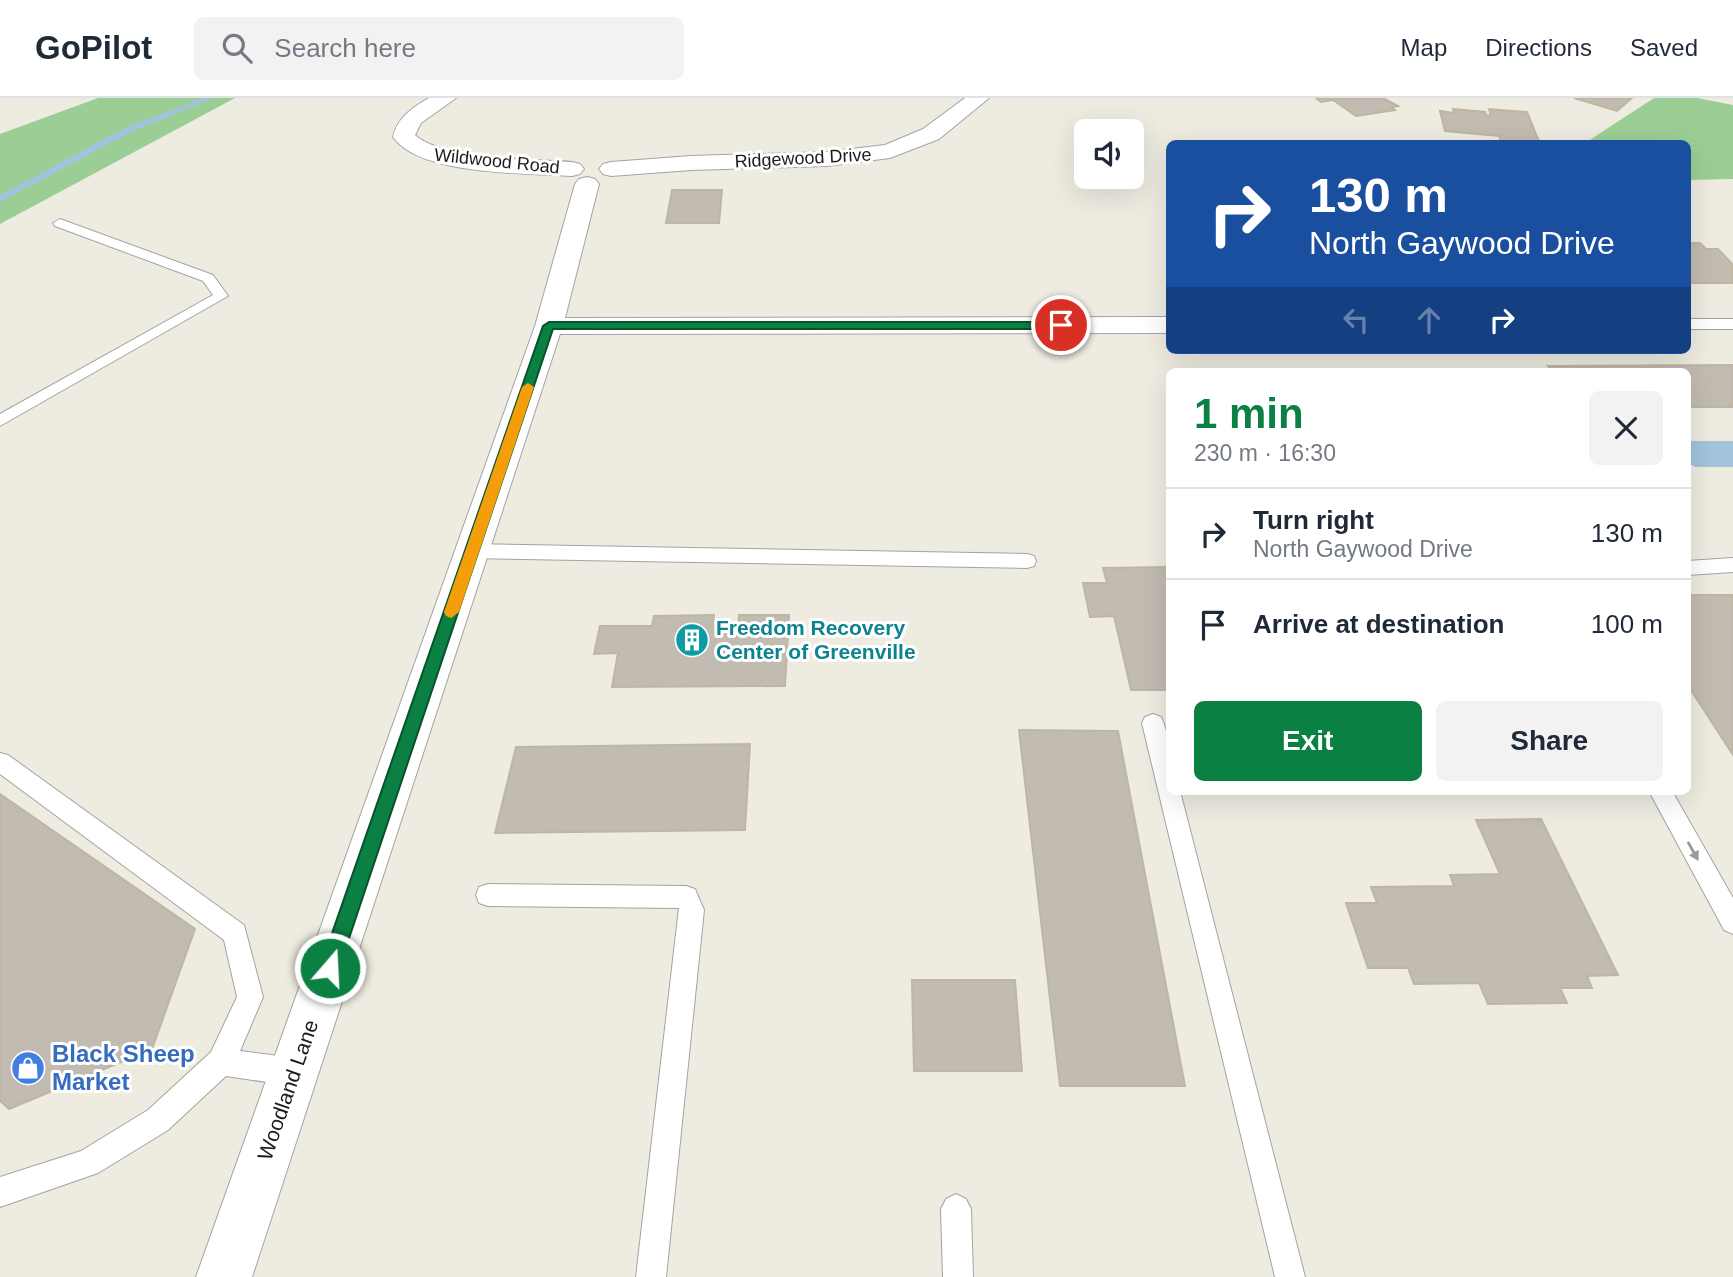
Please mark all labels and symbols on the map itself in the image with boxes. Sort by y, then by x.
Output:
street label: Wildwood Road [433,144,561,178]
street label: Ridgewood Drive [734,144,872,172]
pin [1031,295,1091,355]
place label: Freedom Recovery Center of Greenville [716,616,916,663]
building icon: Freedom Recovery Center of Greenville [673,621,711,659]
one-way arrow [1687,841,1699,860]
position arrow [293,931,367,1005]
street label: Woodland Lane [253,1017,322,1163]
place label: Black Sheep Market [52,1040,195,1095]
shop icon: Black Sheep Market [9,1049,47,1087]

